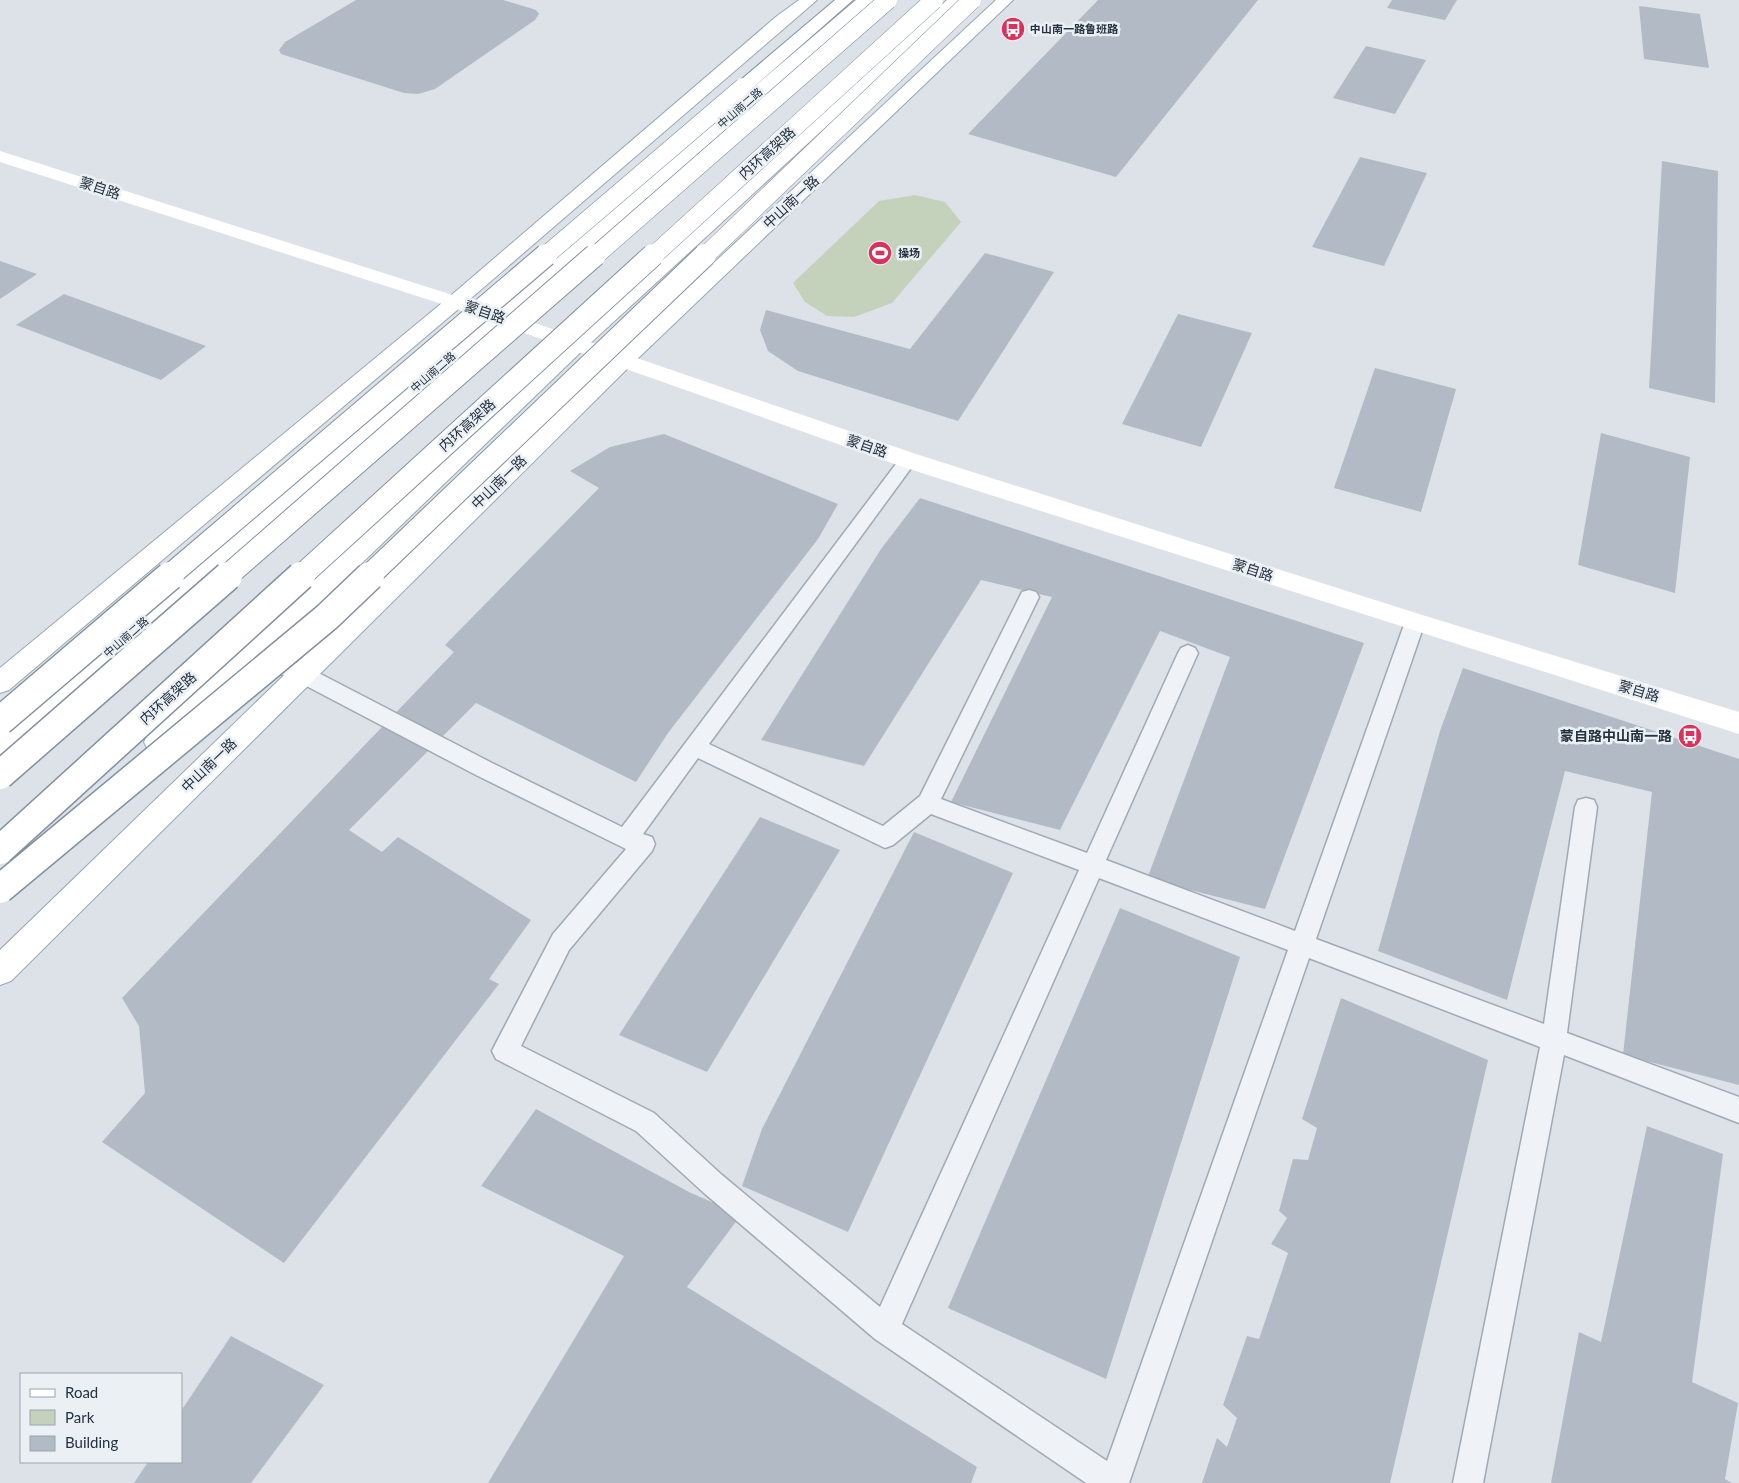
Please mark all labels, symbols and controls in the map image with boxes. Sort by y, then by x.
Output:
bus stop icon: 中山南一路鲁班路 [1000,16,1026,42]
place label: 中山南一路鲁班路 [1030,22,1119,35]
street label: 中山南二路 [715,85,765,131]
street label: 内环高架路 [735,123,798,182]
street label: 中山南一路 [759,172,822,232]
street label: 蒙自路 [78,173,123,202]
sports icon: 操场 [867,240,893,266]
place label: 操场 [898,246,920,259]
street label: 蒙自路 [463,297,508,326]
street label: 中山南二路 [408,349,458,395]
street label: 内环高架路 [435,395,498,454]
street label: 蒙自路 [845,431,890,460]
street label: 中山南一路 [468,451,530,512]
street label: 蒙自路 [1231,555,1276,584]
street label: 中山南二路 [101,614,151,660]
street label: 内环高架路 [136,668,199,727]
street label: 蒙自路 [1617,676,1662,705]
bus stop icon: 蒙自路中山南一路 [1677,723,1703,749]
place label: 蒙自路中山南一路 [1560,727,1672,744]
street label: 中山南一路 [178,734,240,795]
legend [20,1373,182,1463]
text: Road [65,1383,98,1401]
text: Park [65,1408,95,1426]
text: Building [65,1433,118,1451]

